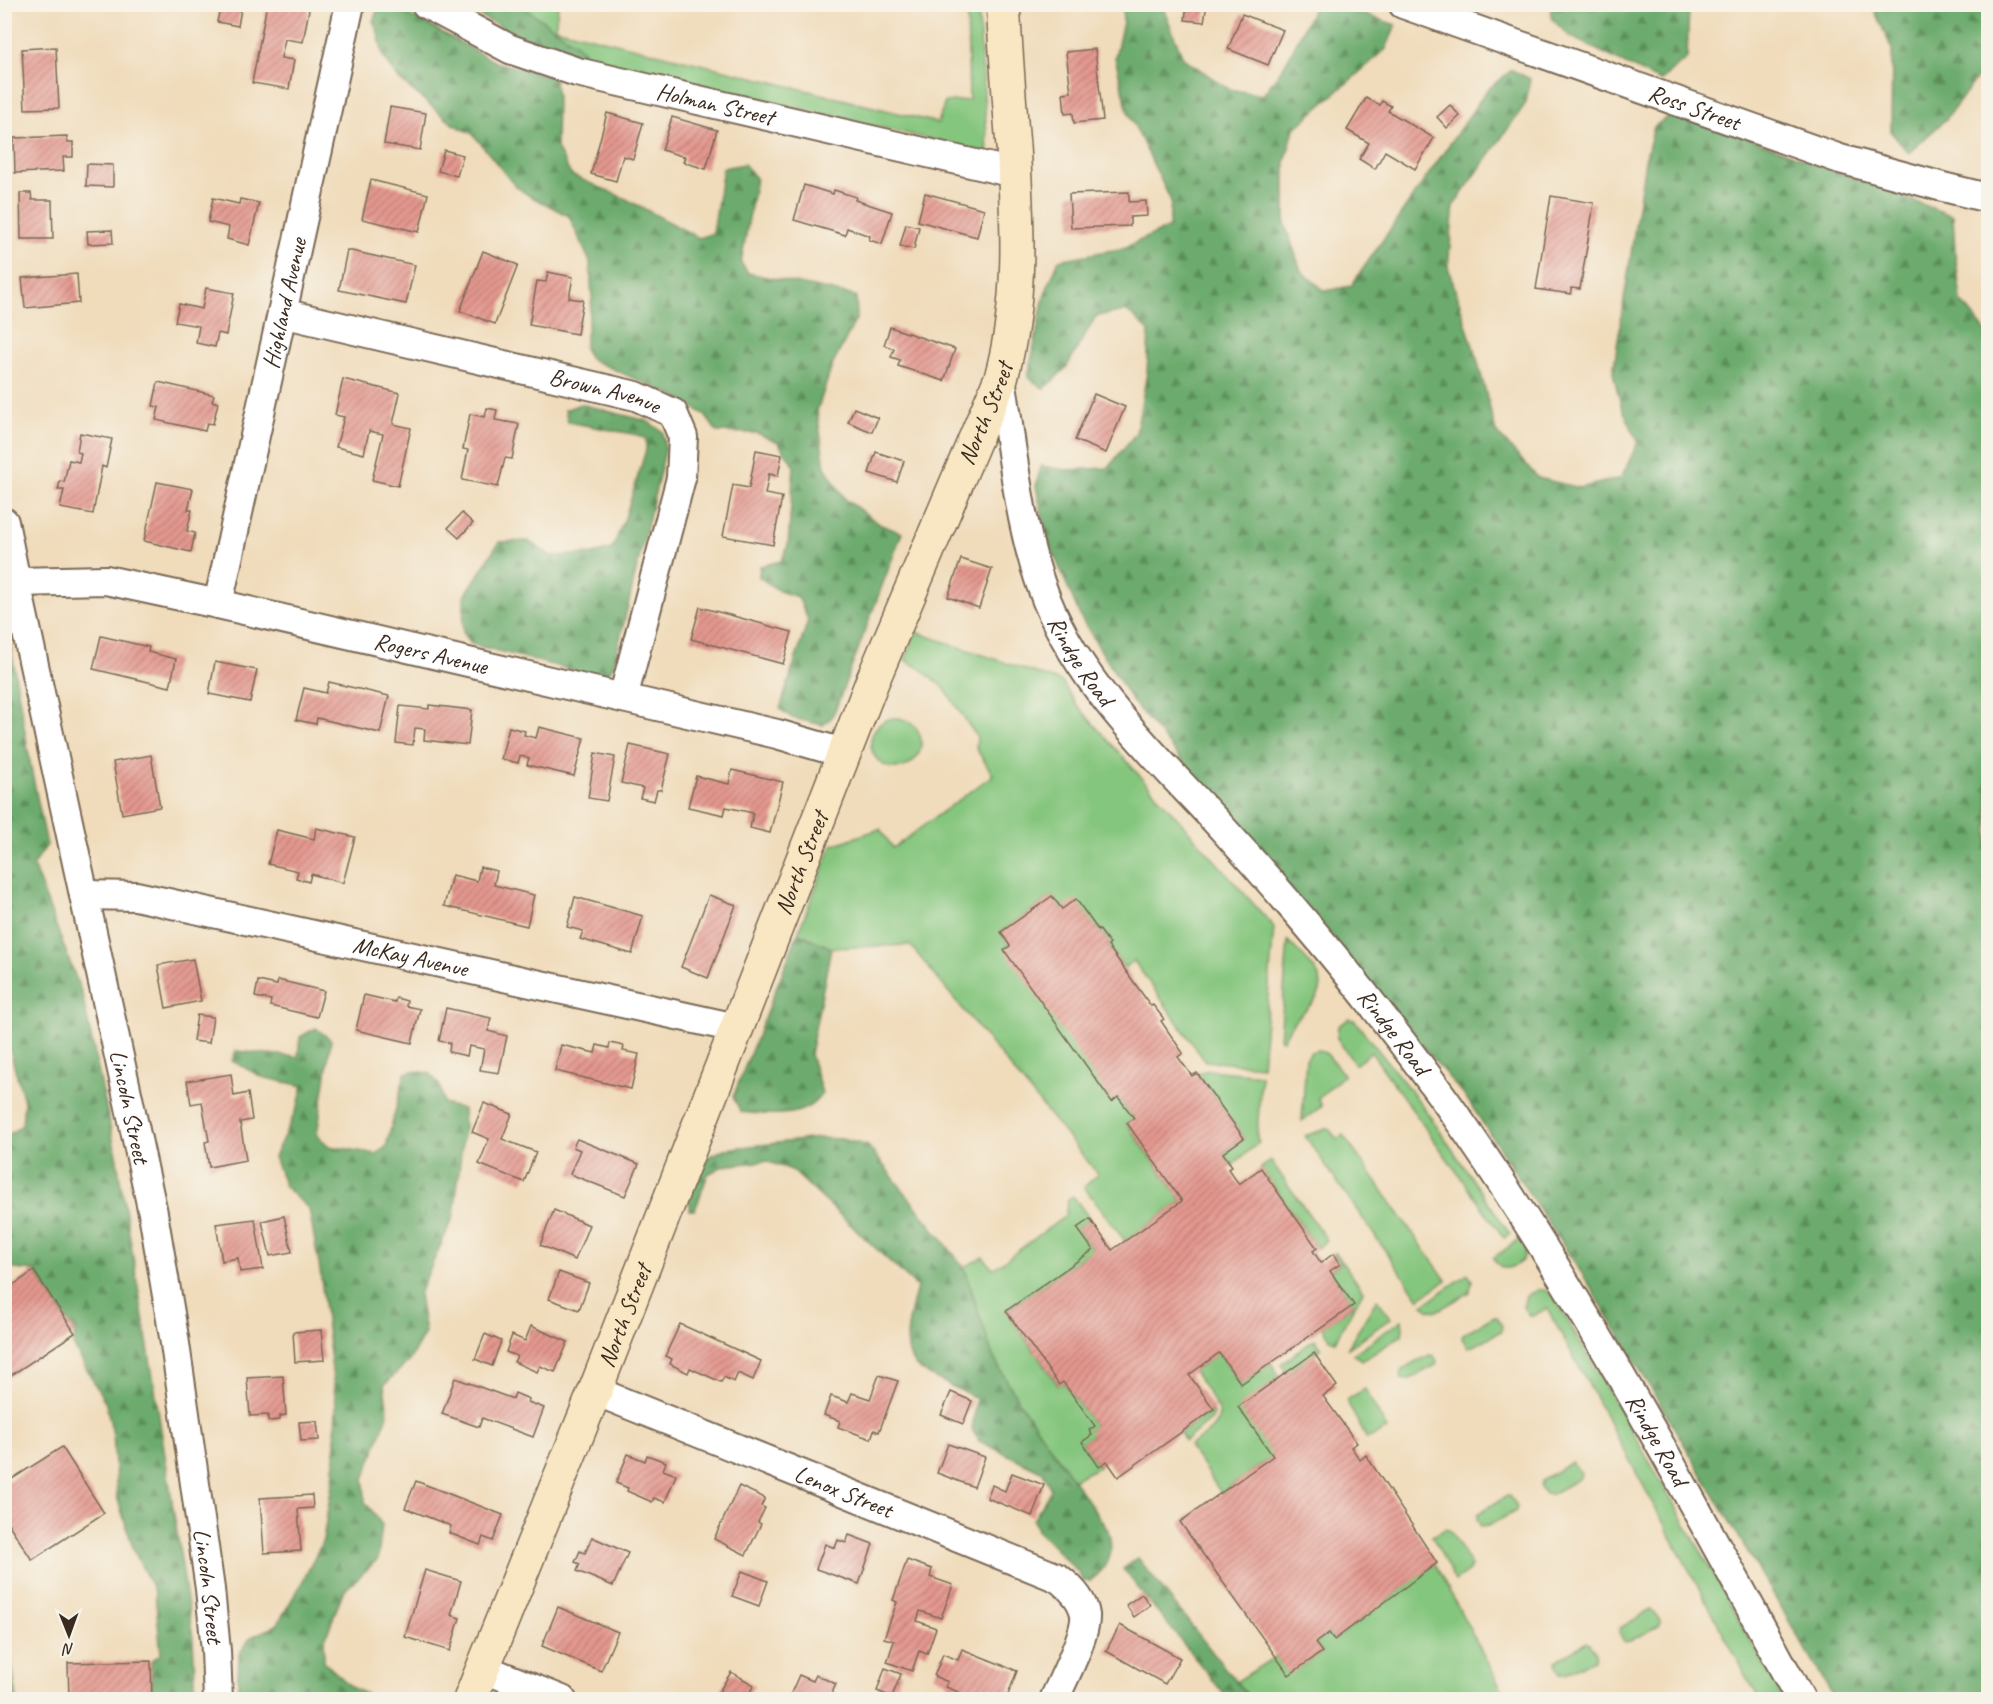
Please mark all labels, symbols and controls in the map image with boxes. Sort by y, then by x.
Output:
street label: Holman Street [654,76,780,133]
street label: Ross Street [1644,77,1746,138]
street label: Highland Avenue [255,233,314,371]
street label: North Street [951,357,1020,469]
street label: Brown Avenue [546,361,667,421]
street label: Rindge Road [1041,611,1123,715]
street label: Rogers Avenue [371,626,492,682]
street label: North Street [768,805,836,919]
street label: McKay Avenue [350,929,473,984]
street label: Rindge Road [1351,983,1438,1084]
street label: Lincoln Street [103,1047,157,1168]
street label: North Street [591,1257,659,1372]
street label: Rindge Road [1619,1388,1697,1494]
street label: Lenox Street [790,1458,899,1525]
street label: Lincoln Street [187,1527,230,1647]
north arrow [39,1605,99,1665]
text: N [61,1639,74,1659]

